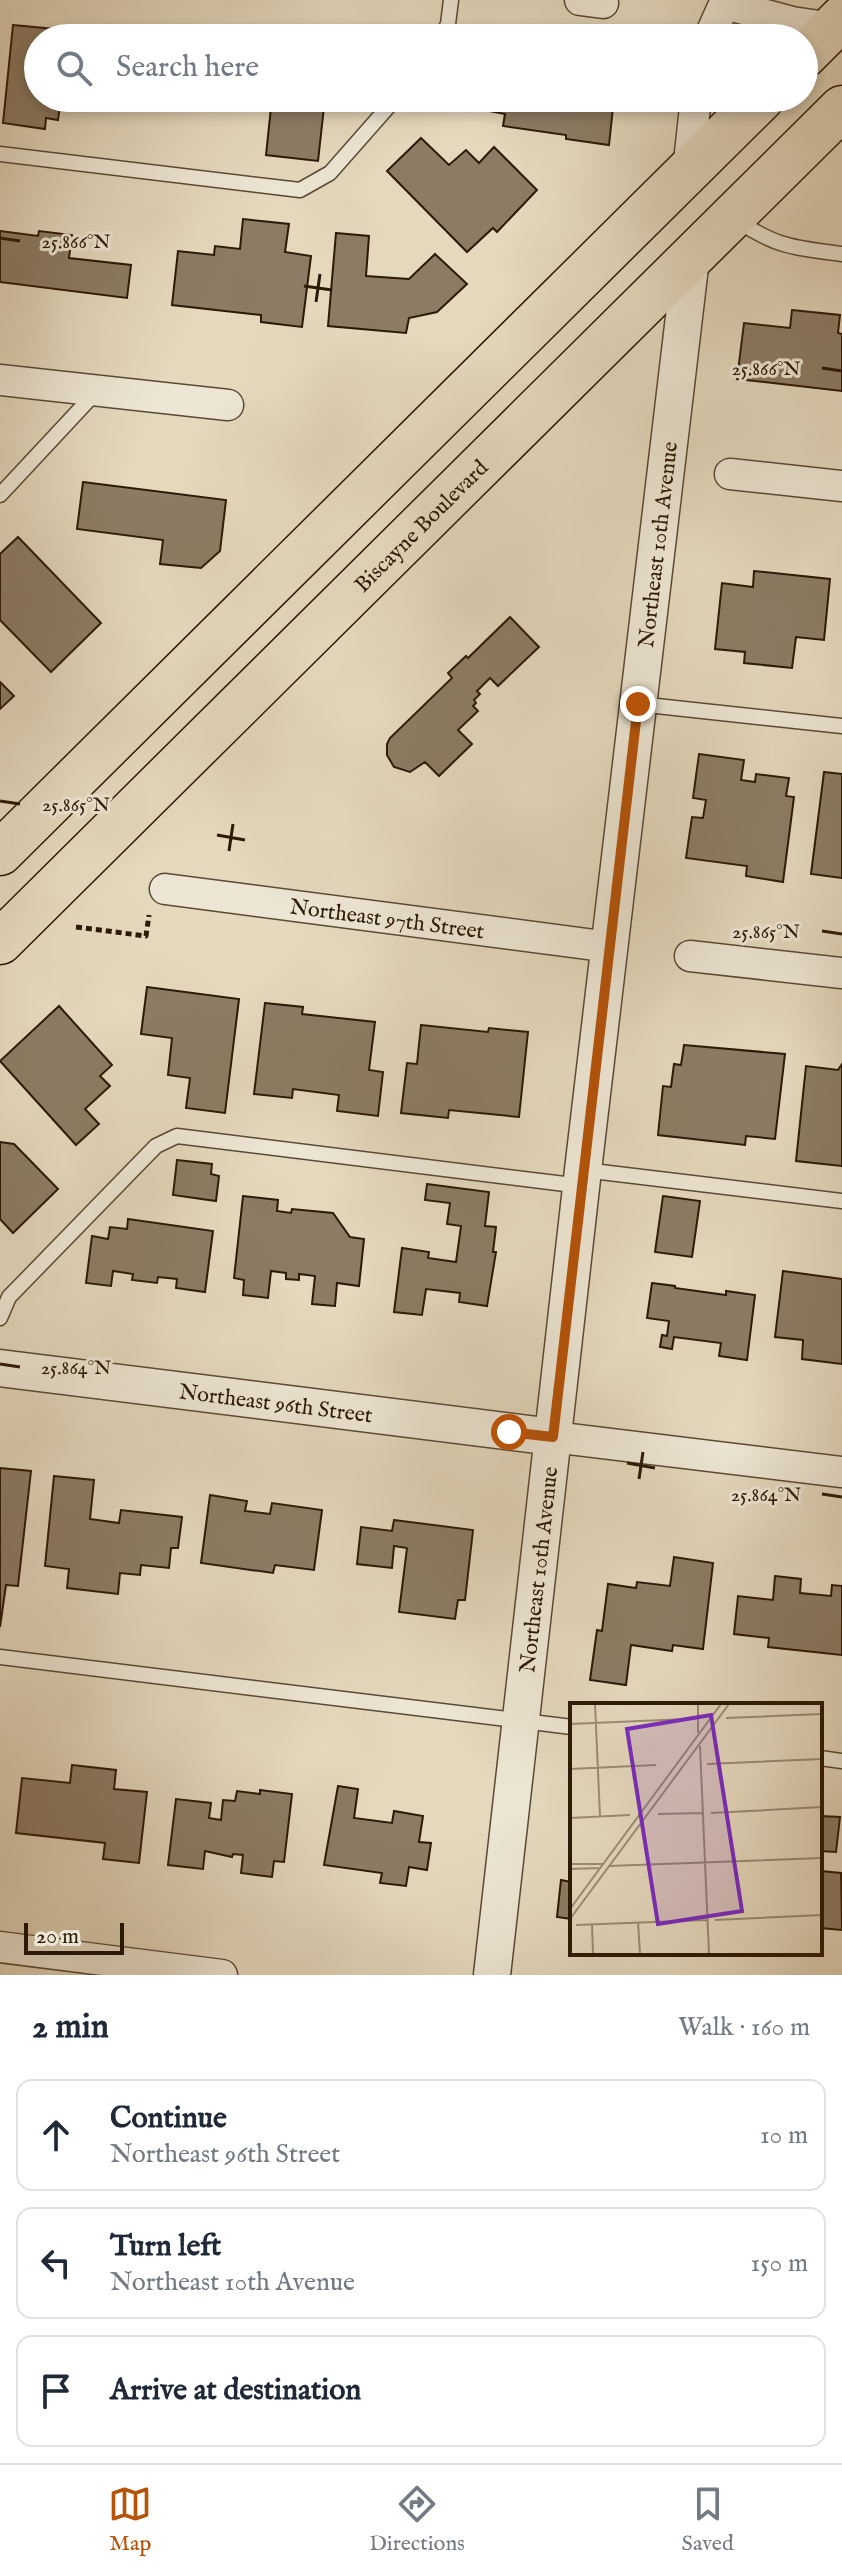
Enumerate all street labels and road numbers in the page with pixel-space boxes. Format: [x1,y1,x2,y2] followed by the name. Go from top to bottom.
[633,440,685,649] street label: Northeast 10th Avenue
[349,454,495,599] street label: Biscayne Boulevard
[288,893,486,947] street label: Northeast 97th Street
[177,1378,374,1430] street label: Northeast 96th Street
[514,1465,565,1674] street label: Northeast 10th Avenue

